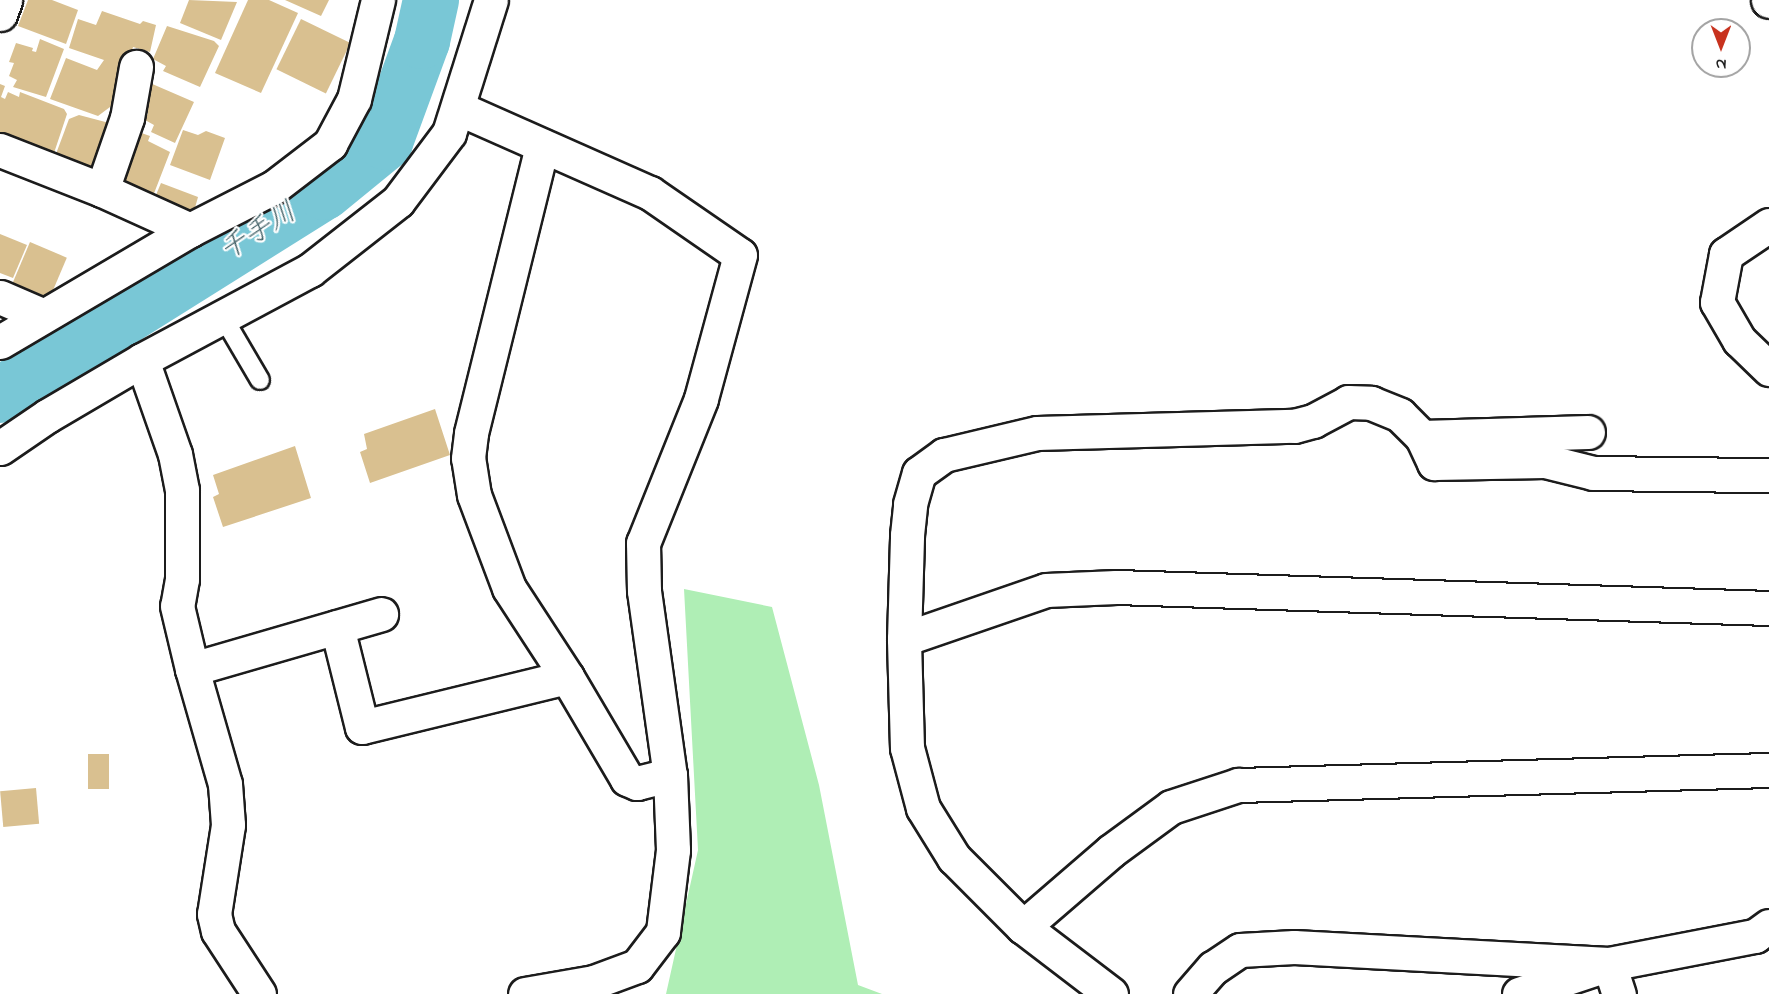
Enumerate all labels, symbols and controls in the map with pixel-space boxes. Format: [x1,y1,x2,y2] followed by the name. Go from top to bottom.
[1691,18,1751,78] north arrow
[1716,52,1726,76] text: N
[214,196,304,270] water label: 千手川

